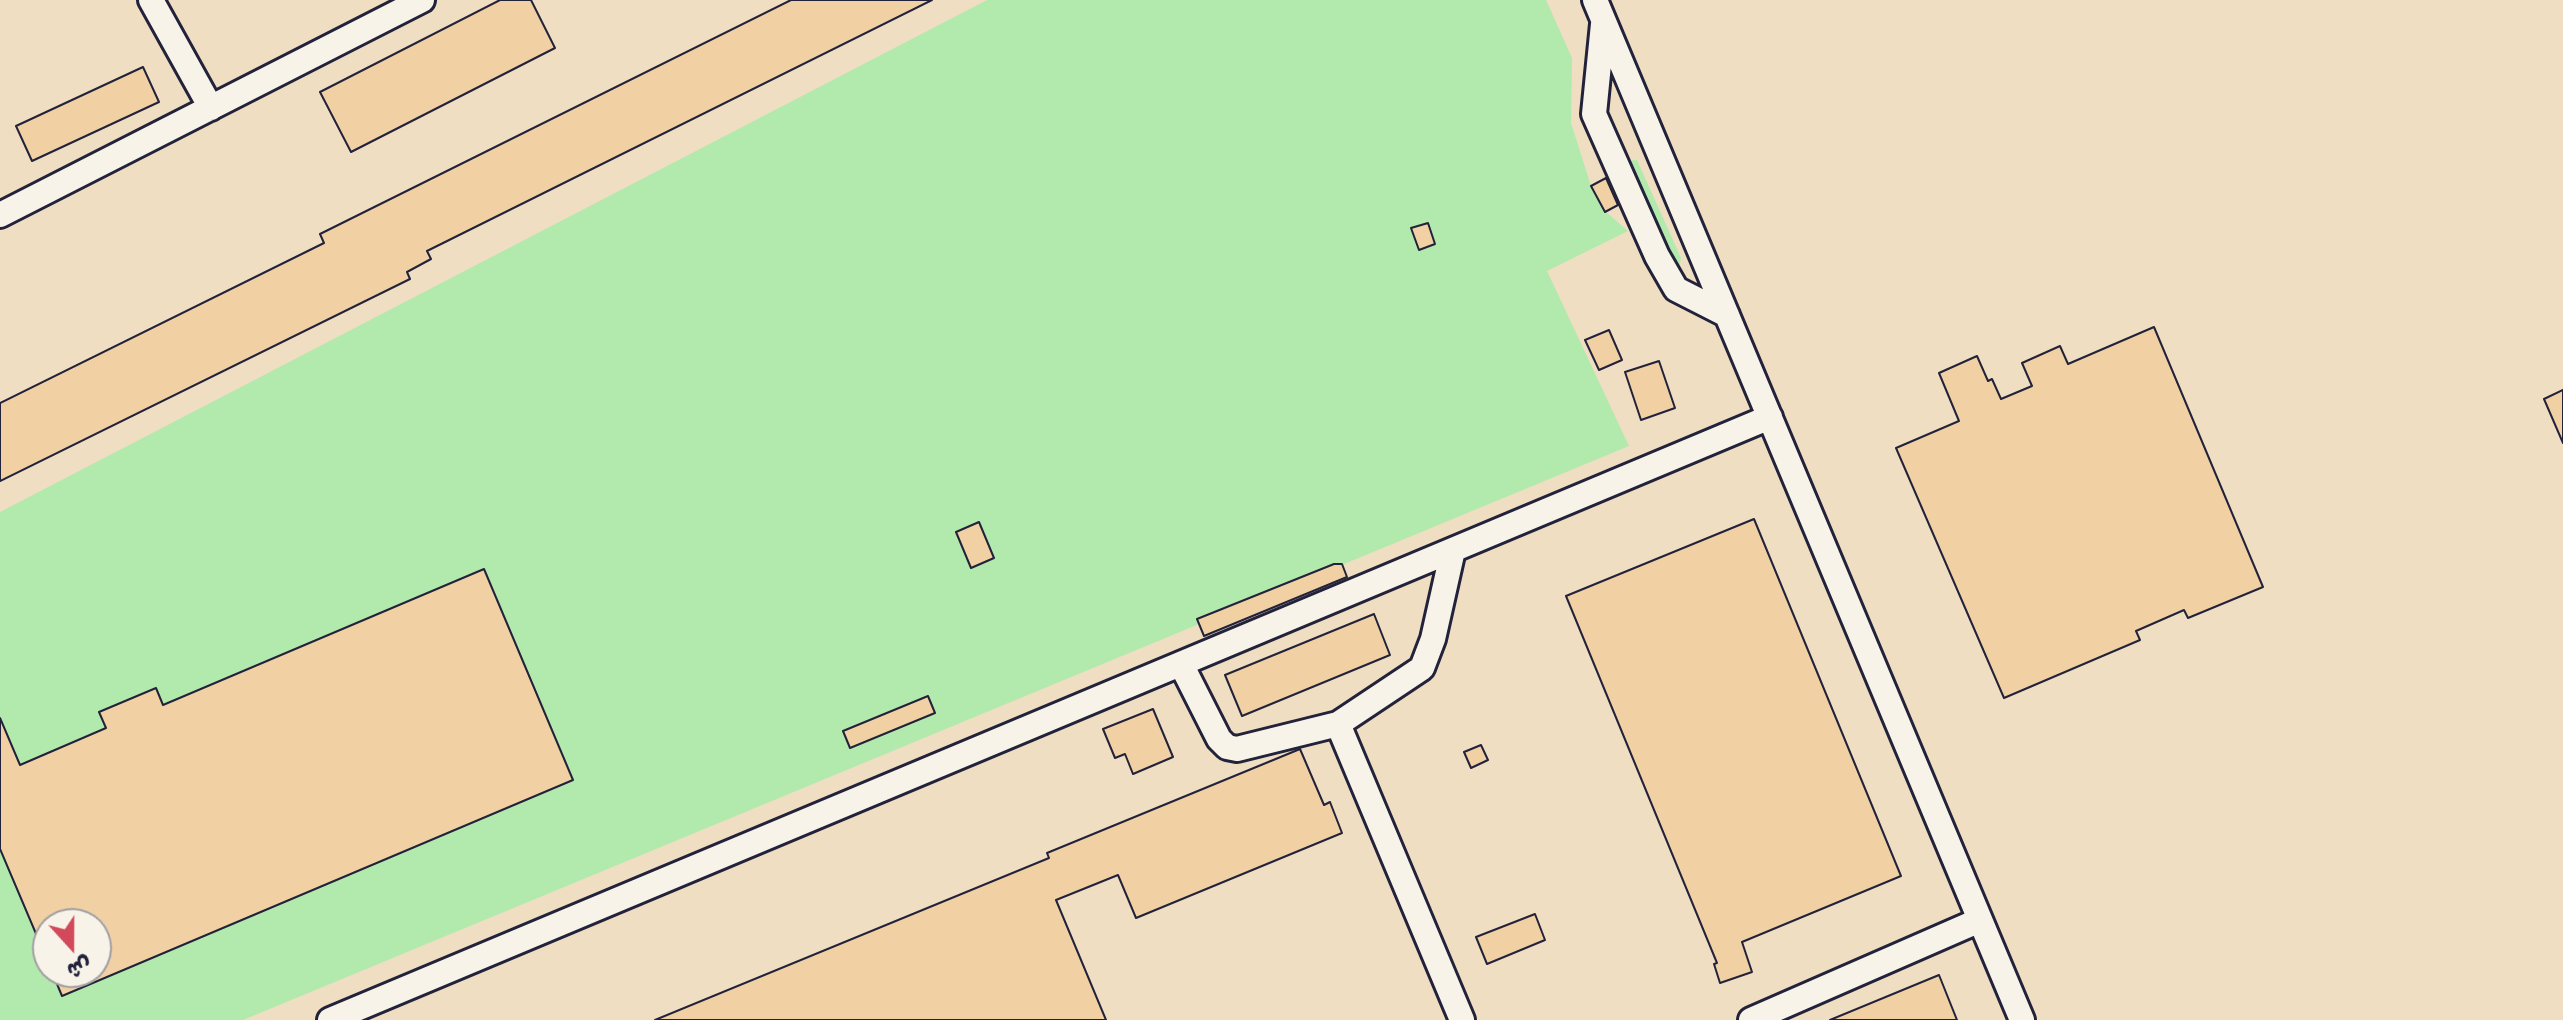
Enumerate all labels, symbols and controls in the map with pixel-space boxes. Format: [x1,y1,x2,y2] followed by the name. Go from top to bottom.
[32,908,112,988] north arrow
[64,951,96,986] text: ش

